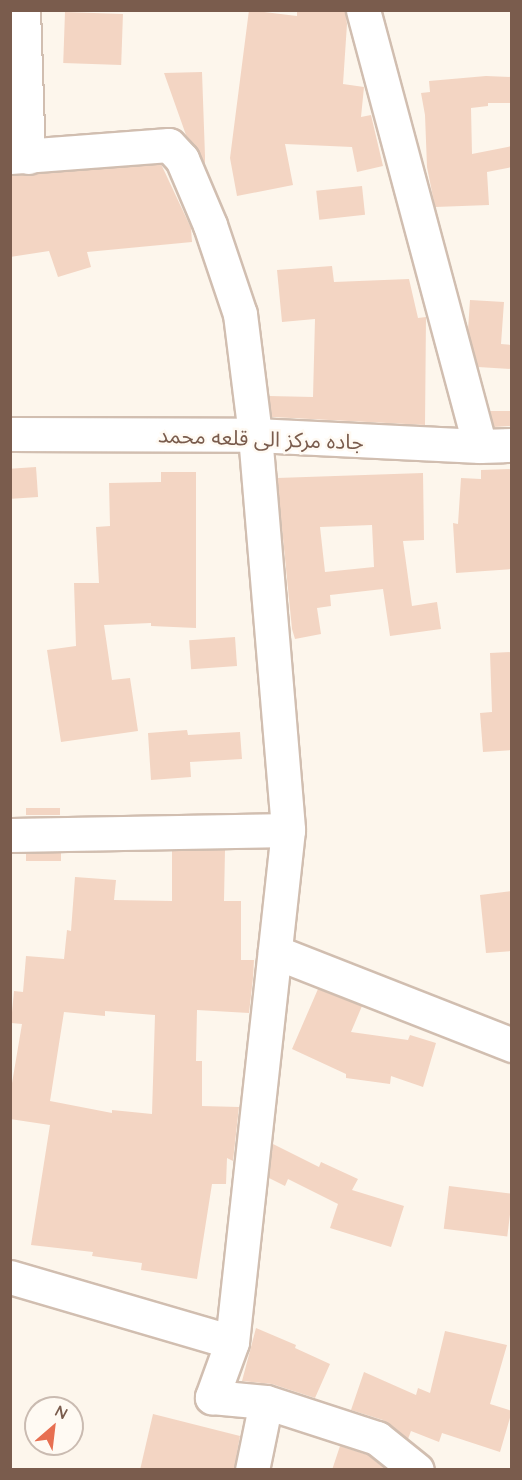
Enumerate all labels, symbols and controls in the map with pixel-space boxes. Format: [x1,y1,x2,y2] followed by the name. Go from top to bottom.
[158,422,364,454] street label: جاده مرکز الی قلعه محمد
[24,1396,84,1456] north arrow
[52,1400,71,1423] text: N

